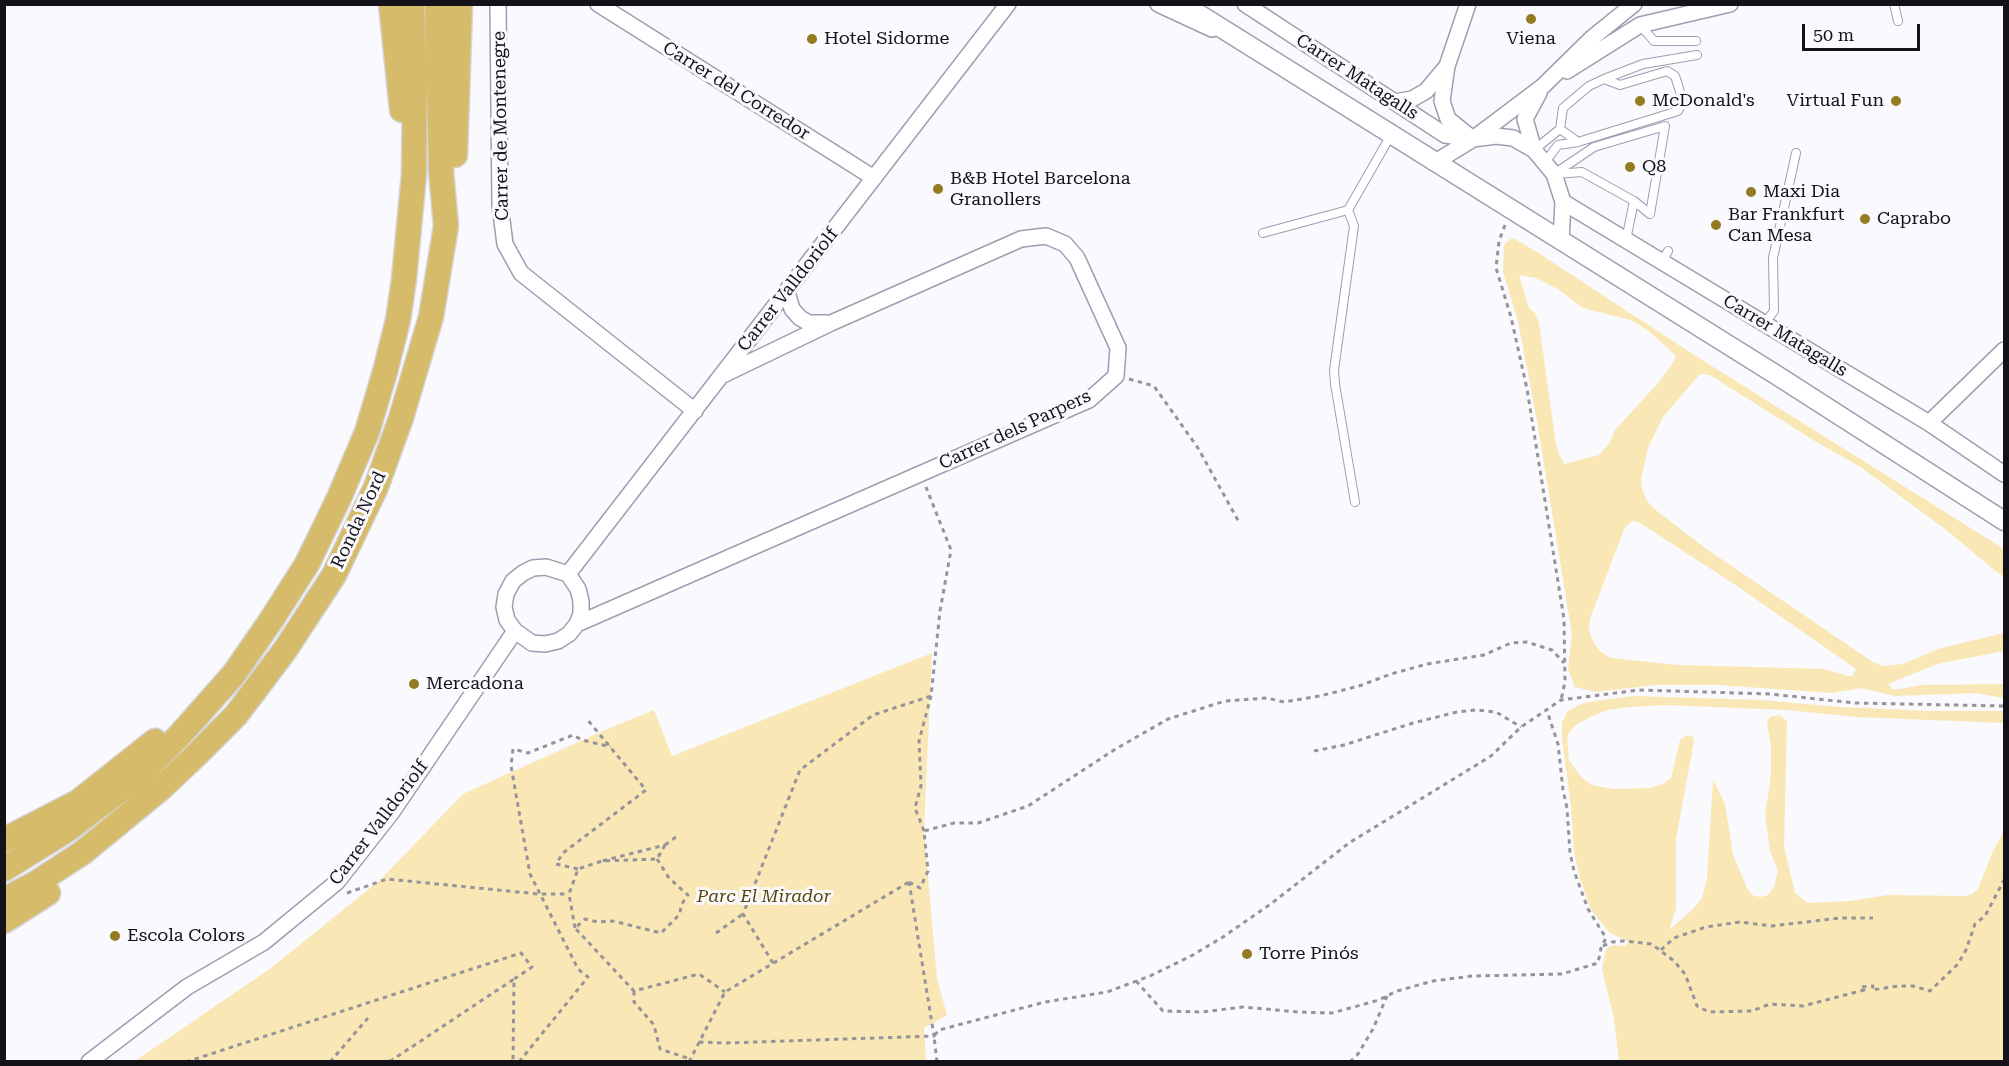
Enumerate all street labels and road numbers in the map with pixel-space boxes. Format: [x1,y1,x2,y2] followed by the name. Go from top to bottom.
[1292,29,1422,125] street label: Carrer Matagalls
[489,31,513,221] street label: Carrer de Montenegre
[659,37,813,145] street label: Carrer del Corredor
[733,224,843,356] street label: Carrer Valldoriolf
[1719,290,1851,382] street label: Carrer Matagalls
[936,385,1094,475] street label: Carrer dels Parpers
[327,468,391,572] street label: Ronda Nord
[325,756,433,890] street label: Carrer Valldoriolf

